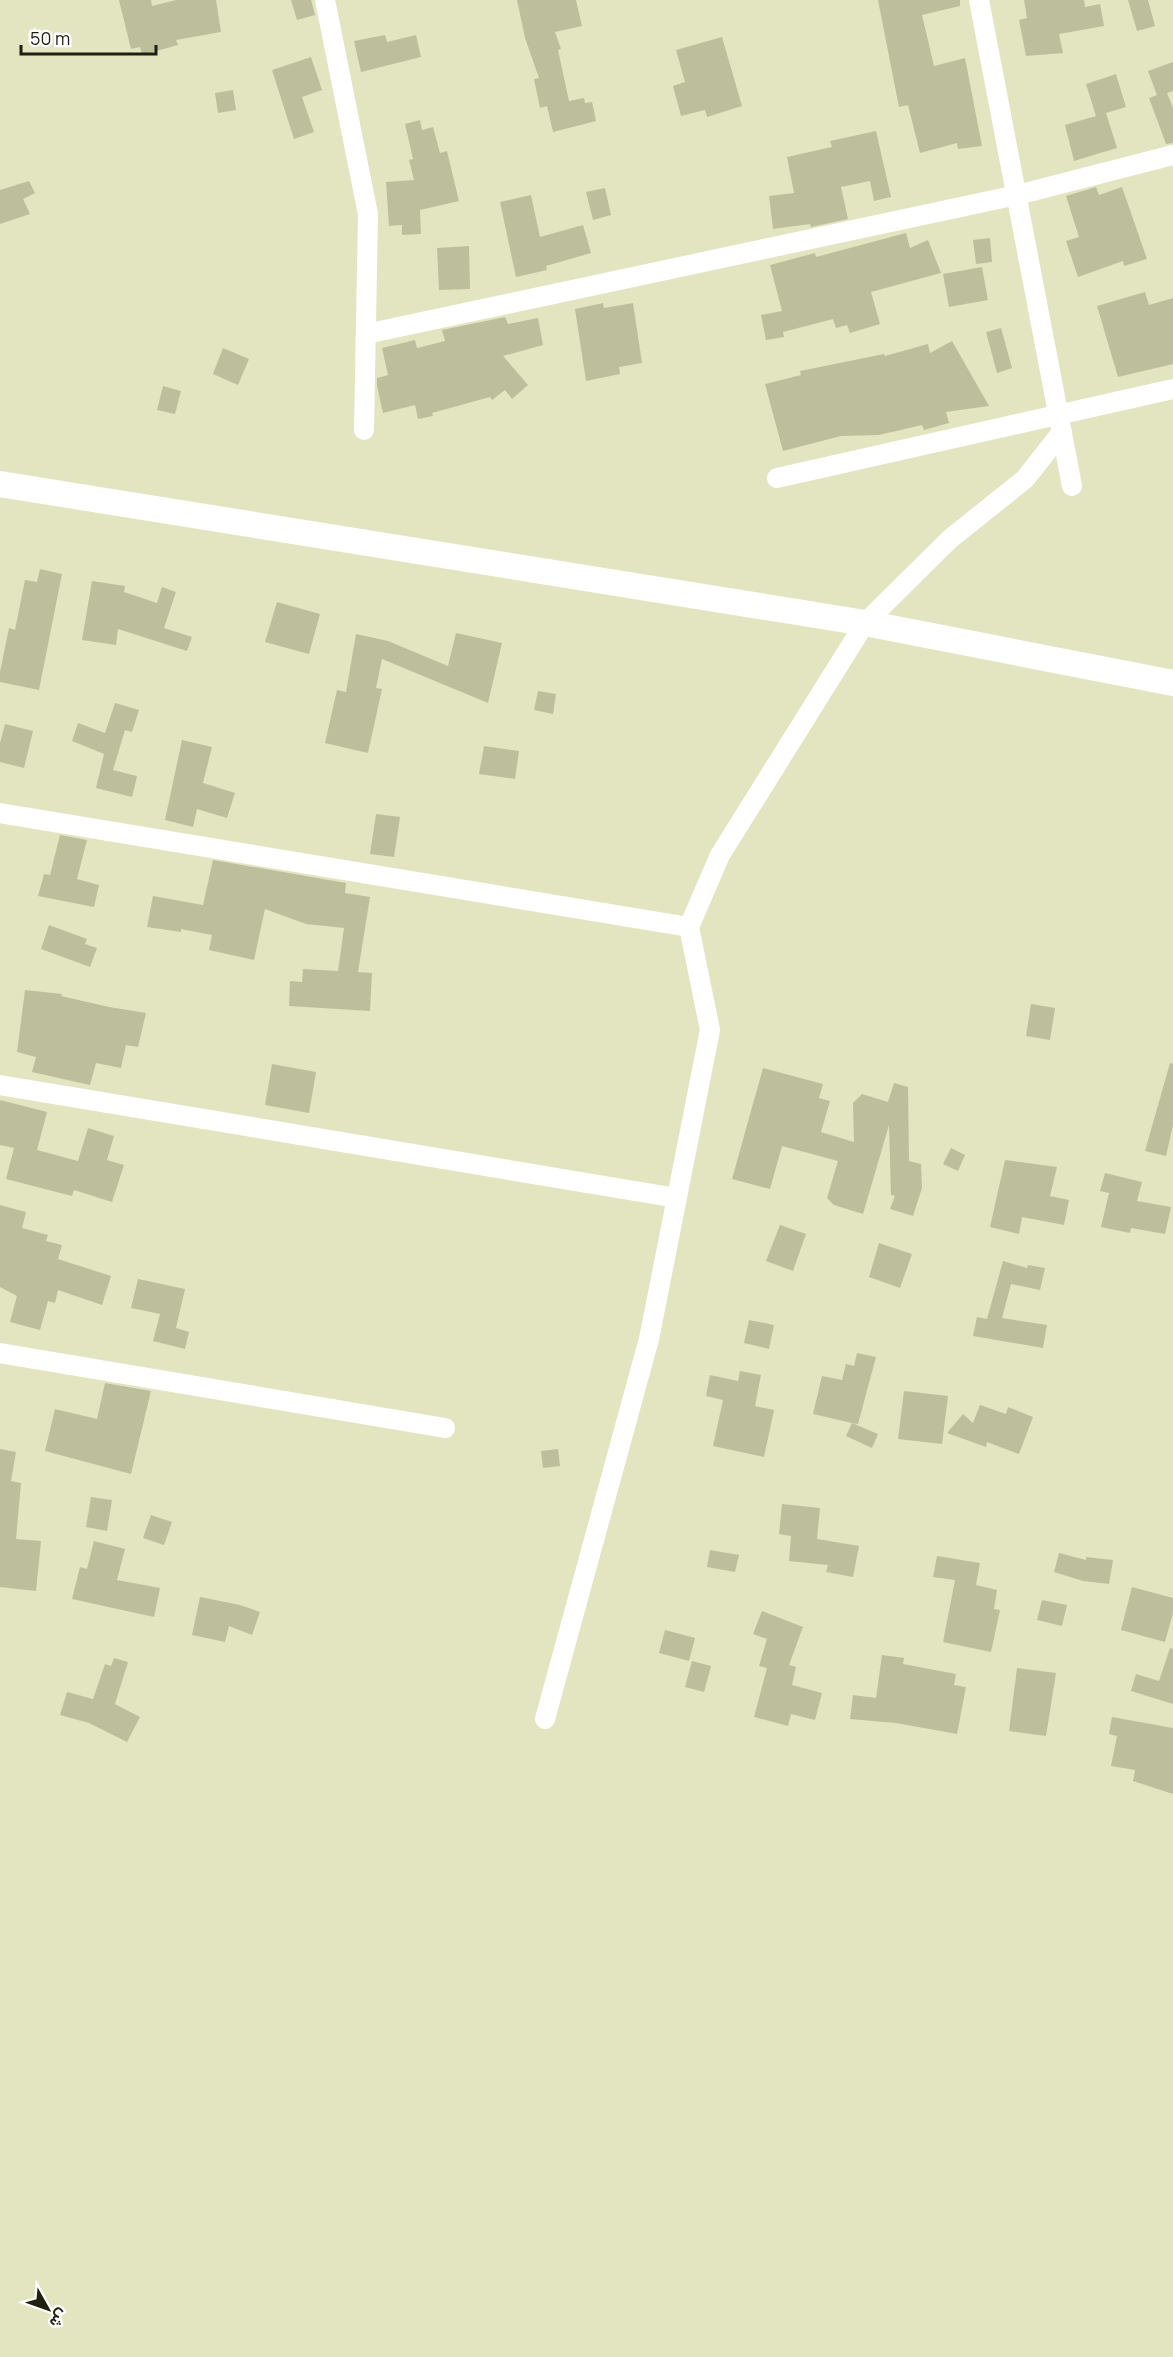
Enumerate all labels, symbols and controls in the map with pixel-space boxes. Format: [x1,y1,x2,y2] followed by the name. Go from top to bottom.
[21,18,156,56] scale bar
[30,26,70,50] text: 50 m
[18,2279,78,2339] north arrow
[45,2304,74,2333] text: ش

